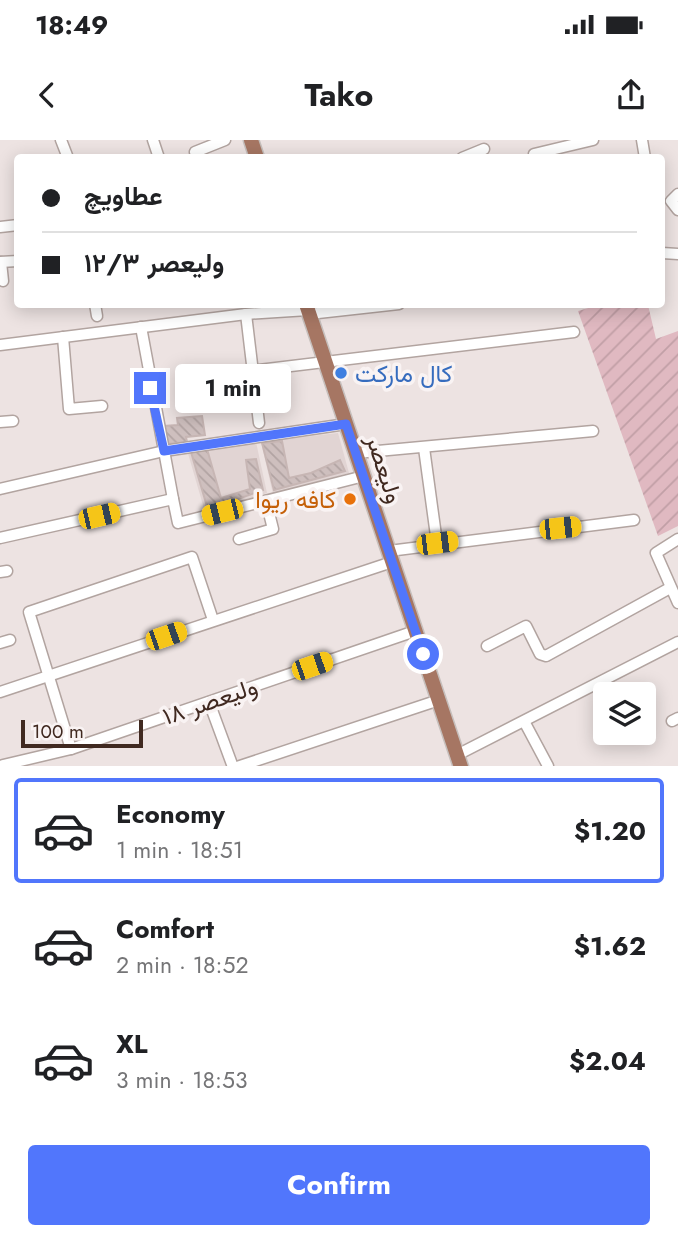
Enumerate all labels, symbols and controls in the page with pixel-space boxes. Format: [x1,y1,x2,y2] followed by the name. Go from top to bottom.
[35,6,108,44] text: 18:49
[305,72,373,118] text: Tako
[28,76,66,114] icon: back
[612,76,650,114] icon: share
[84,177,162,215] text: عطاویچ
[84,244,224,282] text: ۱۲/۳ ولیعصر
[355,356,453,391] place label: کال مارکت
[174,364,290,412] callout: 1 min
[333,365,349,381] marker: کال مارکت
[204,371,262,405] text: 1 min
[134,372,166,404] route end
[357,429,412,508] street label: ولیعصر
[255,482,336,517] place label: کافه ریوا
[342,491,358,507] marker: کافه ریوا
[200,497,245,527] car
[77,501,122,531] car
[539,515,582,541] car
[415,530,460,556] car
[143,619,190,653] car
[407,638,439,670] route start
[289,649,336,683] car
[158,668,262,734] street label: ۱۸ ولیعصر
[593,682,656,745] map controls
[593,682,656,745] button: layers
[21,718,144,749] scale bar
[32,718,84,745] text: 100 m
[116,795,225,833] text: Economy
[32,799,95,862] icon: car
[574,812,646,850] text: $1.20
[116,833,243,867] text: 1 min · 18:51
[116,910,214,948] text: Comfort
[32,914,95,977] icon: car
[574,927,646,965] text: $1.62
[116,948,249,982] text: 2 min · 18:52
[116,1025,148,1063] text: XL
[32,1029,95,1092] icon: car
[569,1042,646,1080] text: $2.04
[116,1063,248,1097] text: 3 min · 18:53
[28,1145,650,1225] button: Confirm

